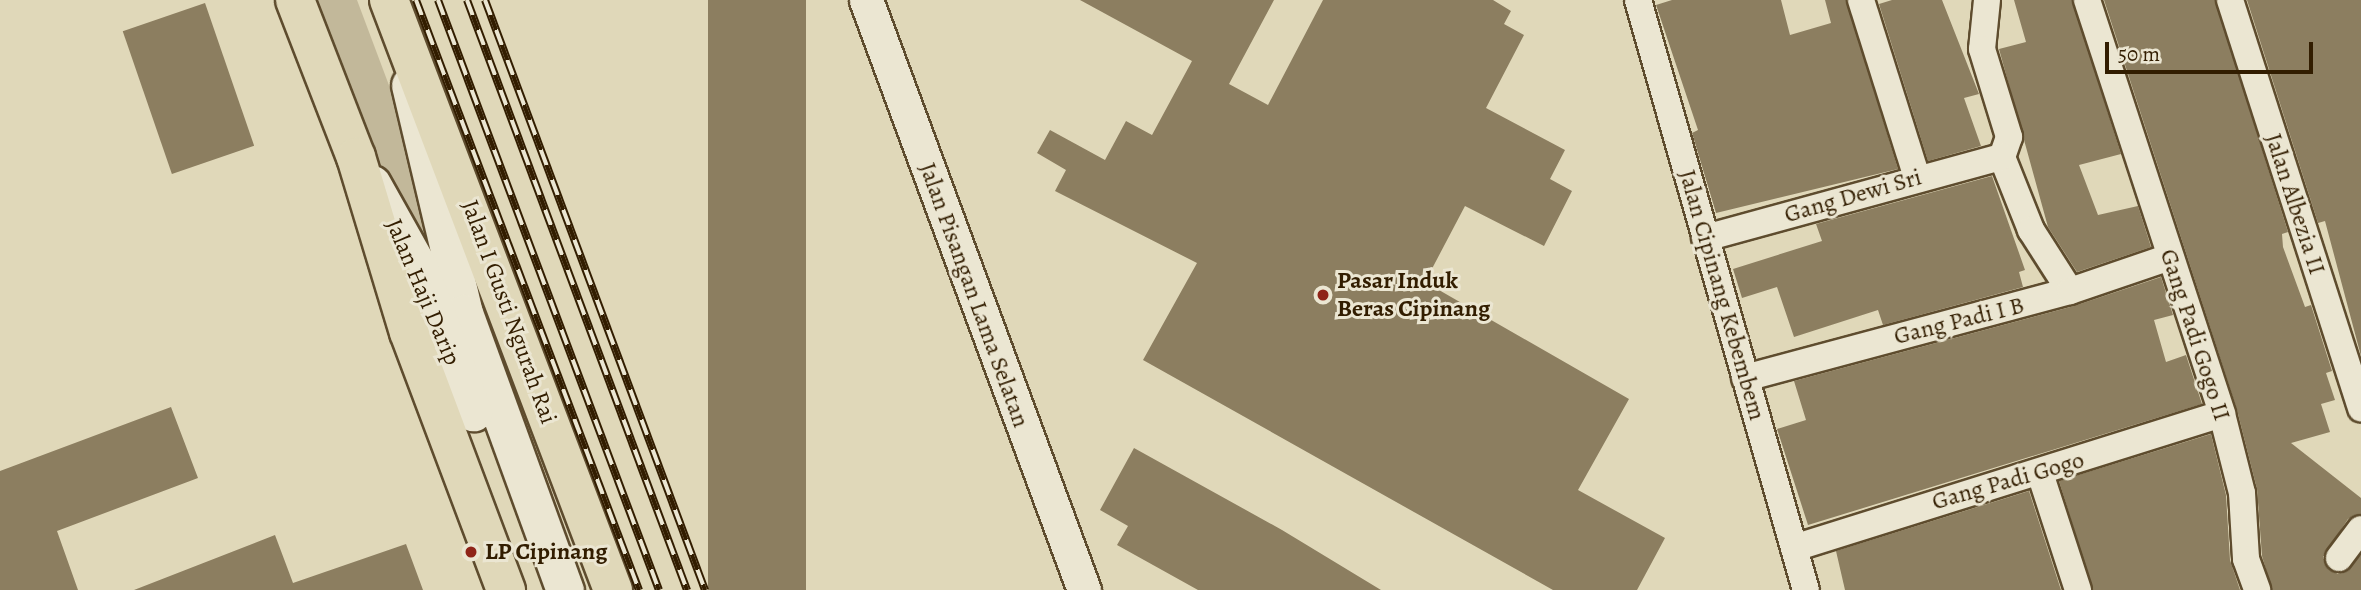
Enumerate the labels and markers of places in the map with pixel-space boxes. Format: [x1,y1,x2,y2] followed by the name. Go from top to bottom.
[1337,267,1490,323] place label: Pasar Induk Beras Cipinang
[1315,287,1331,303] marker: Pasar Induk Beras Cipinang
[485,538,608,566] place label: LP Cipinang
[463,544,479,560] marker: LP Cipinang

